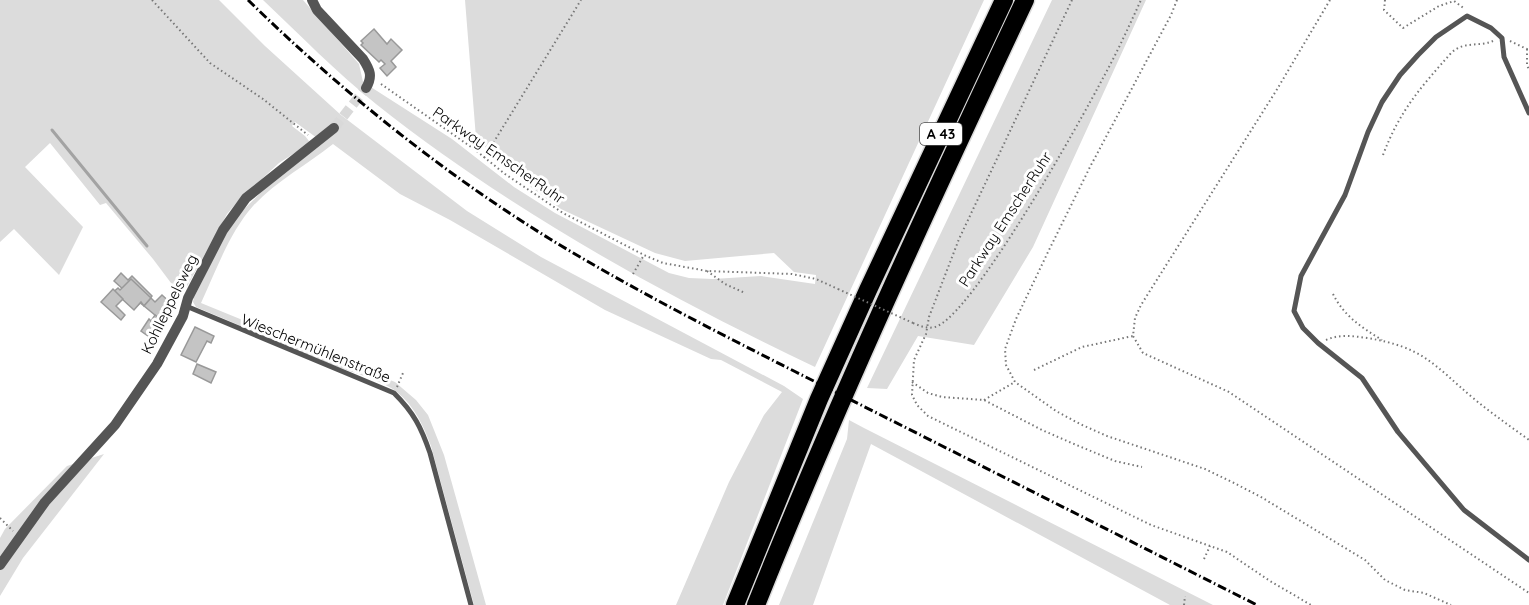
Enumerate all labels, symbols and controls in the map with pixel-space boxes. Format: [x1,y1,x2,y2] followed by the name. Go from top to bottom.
[429,102,569,208] street label: Parkway EmscherRuhr
[920,123,962,145] road number: A 43
[954,148,1056,290] street label: Parkway EmscherRuhr
[137,251,201,357] street label: Kohlleppelsweg
[239,309,393,387] street label: Wieschermühlenstraße

